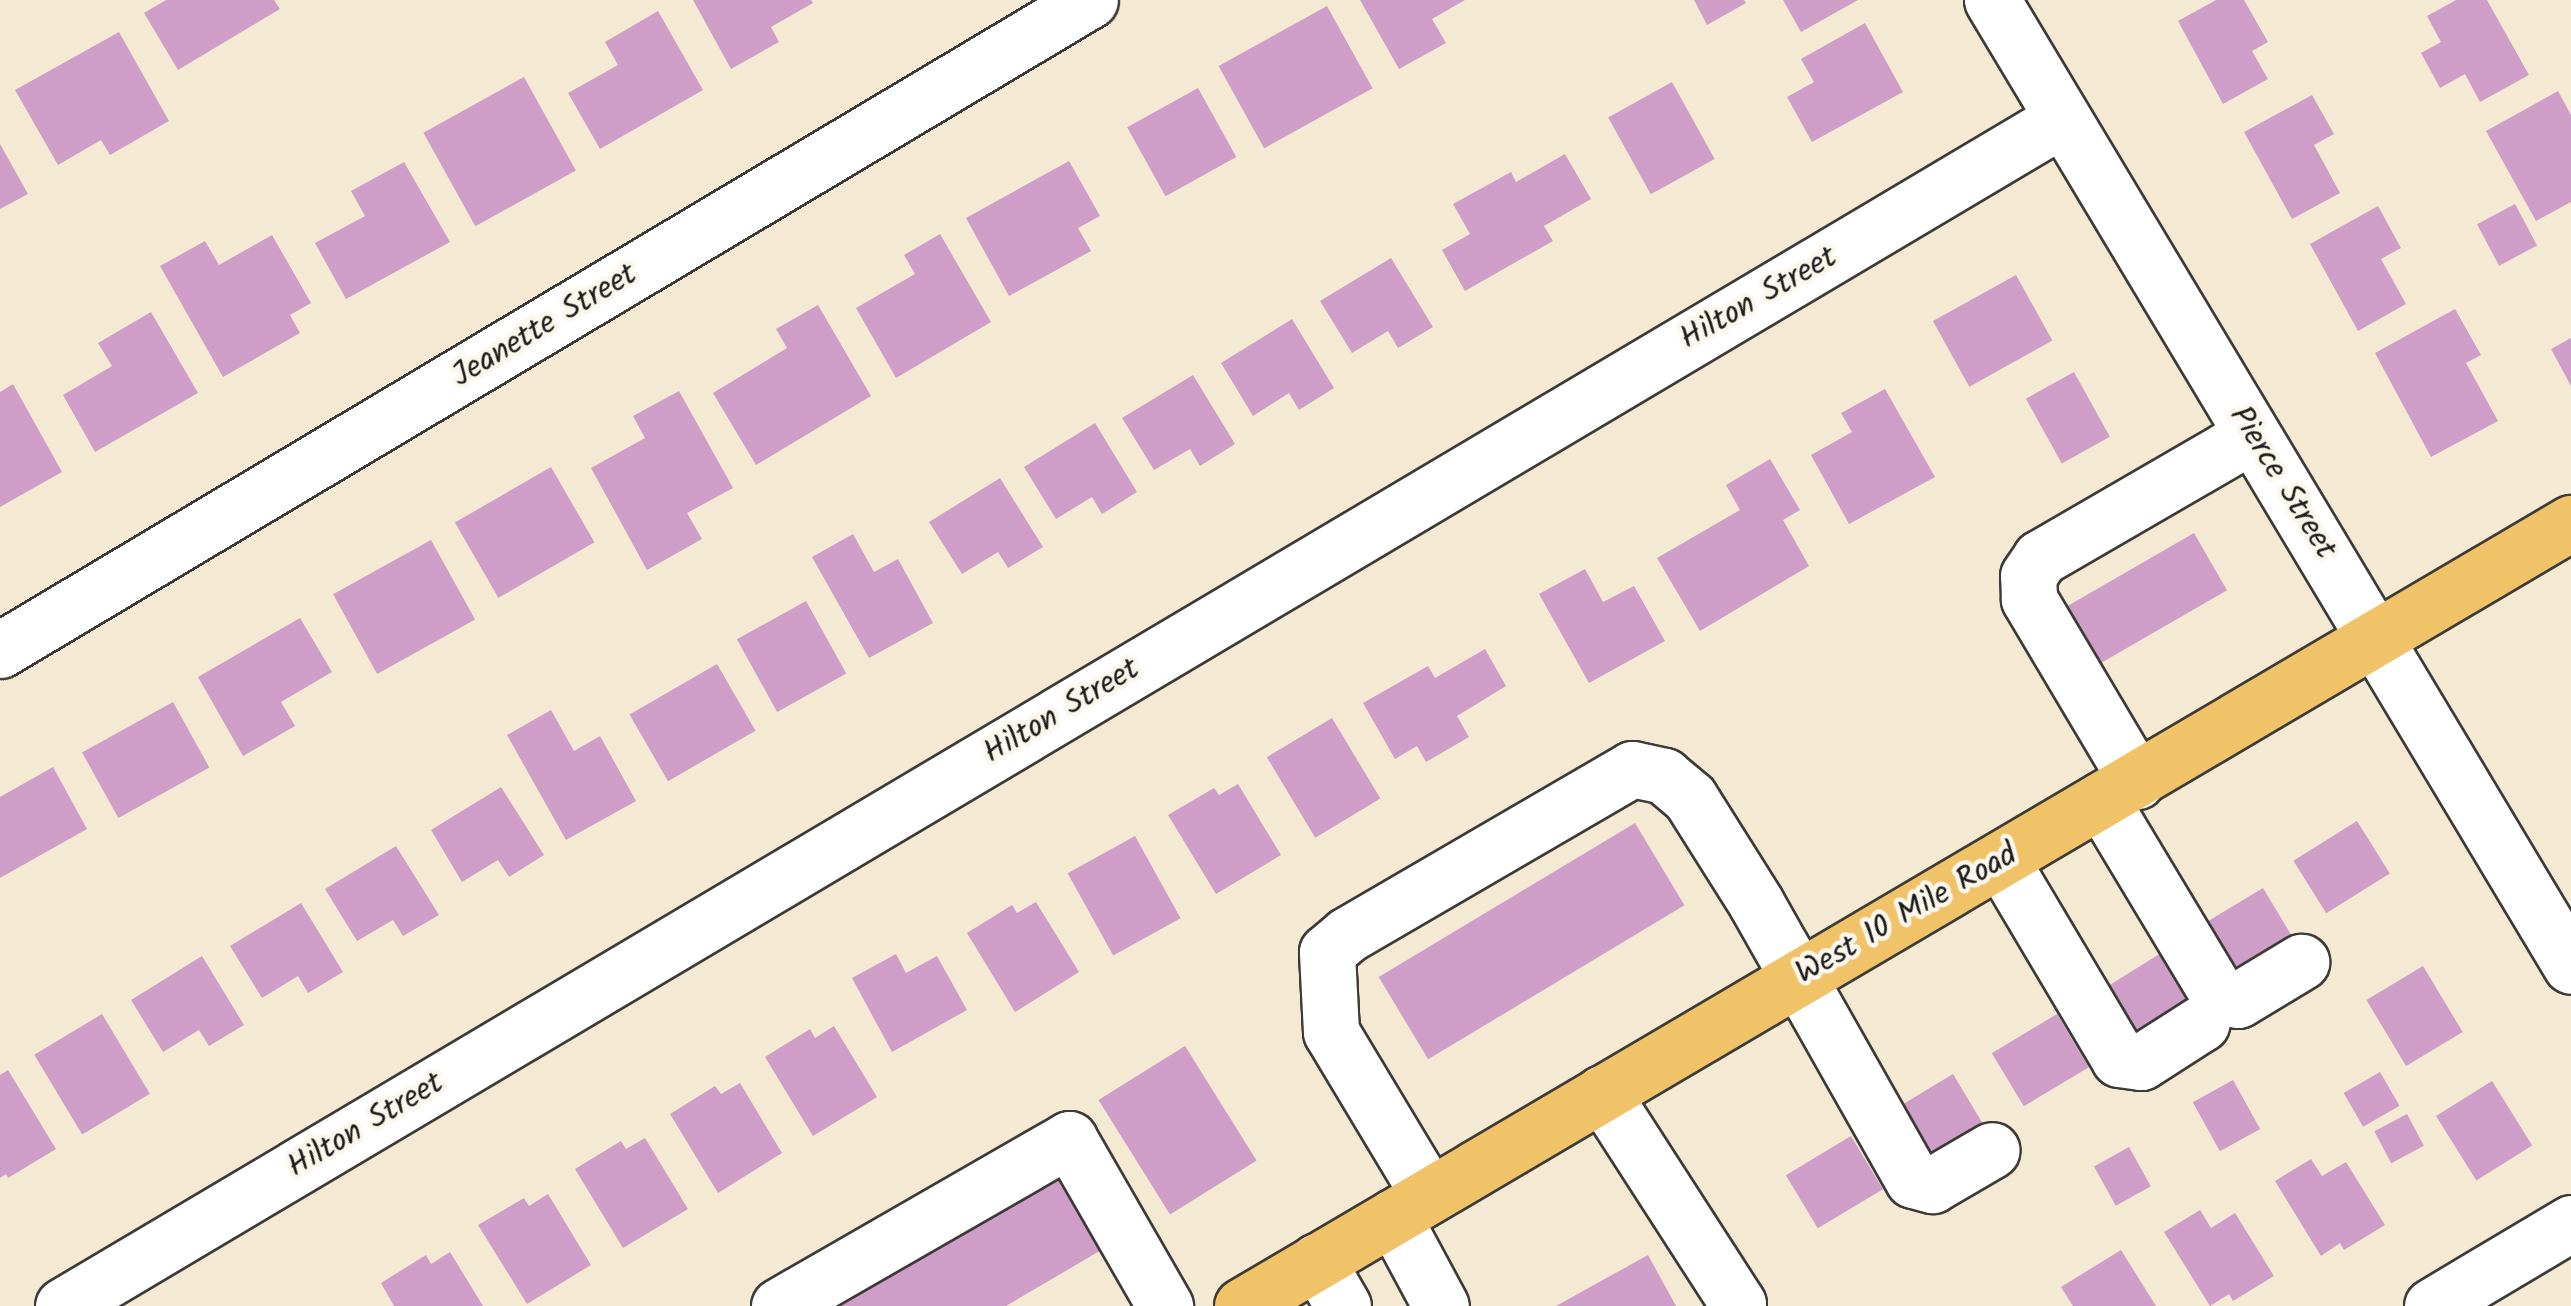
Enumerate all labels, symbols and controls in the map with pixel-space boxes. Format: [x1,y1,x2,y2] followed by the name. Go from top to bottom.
[1674,239,1844,359] street label: Hilton Street
[446,256,644,396] street label: Jeanette Street
[2220,400,2344,566] street label: Pierce Street
[977,651,1147,773] street label: Hilton Street
[1789,836,2025,994] street label: West 10 Mile Road
[281,1065,451,1187] street label: Hilton Street

